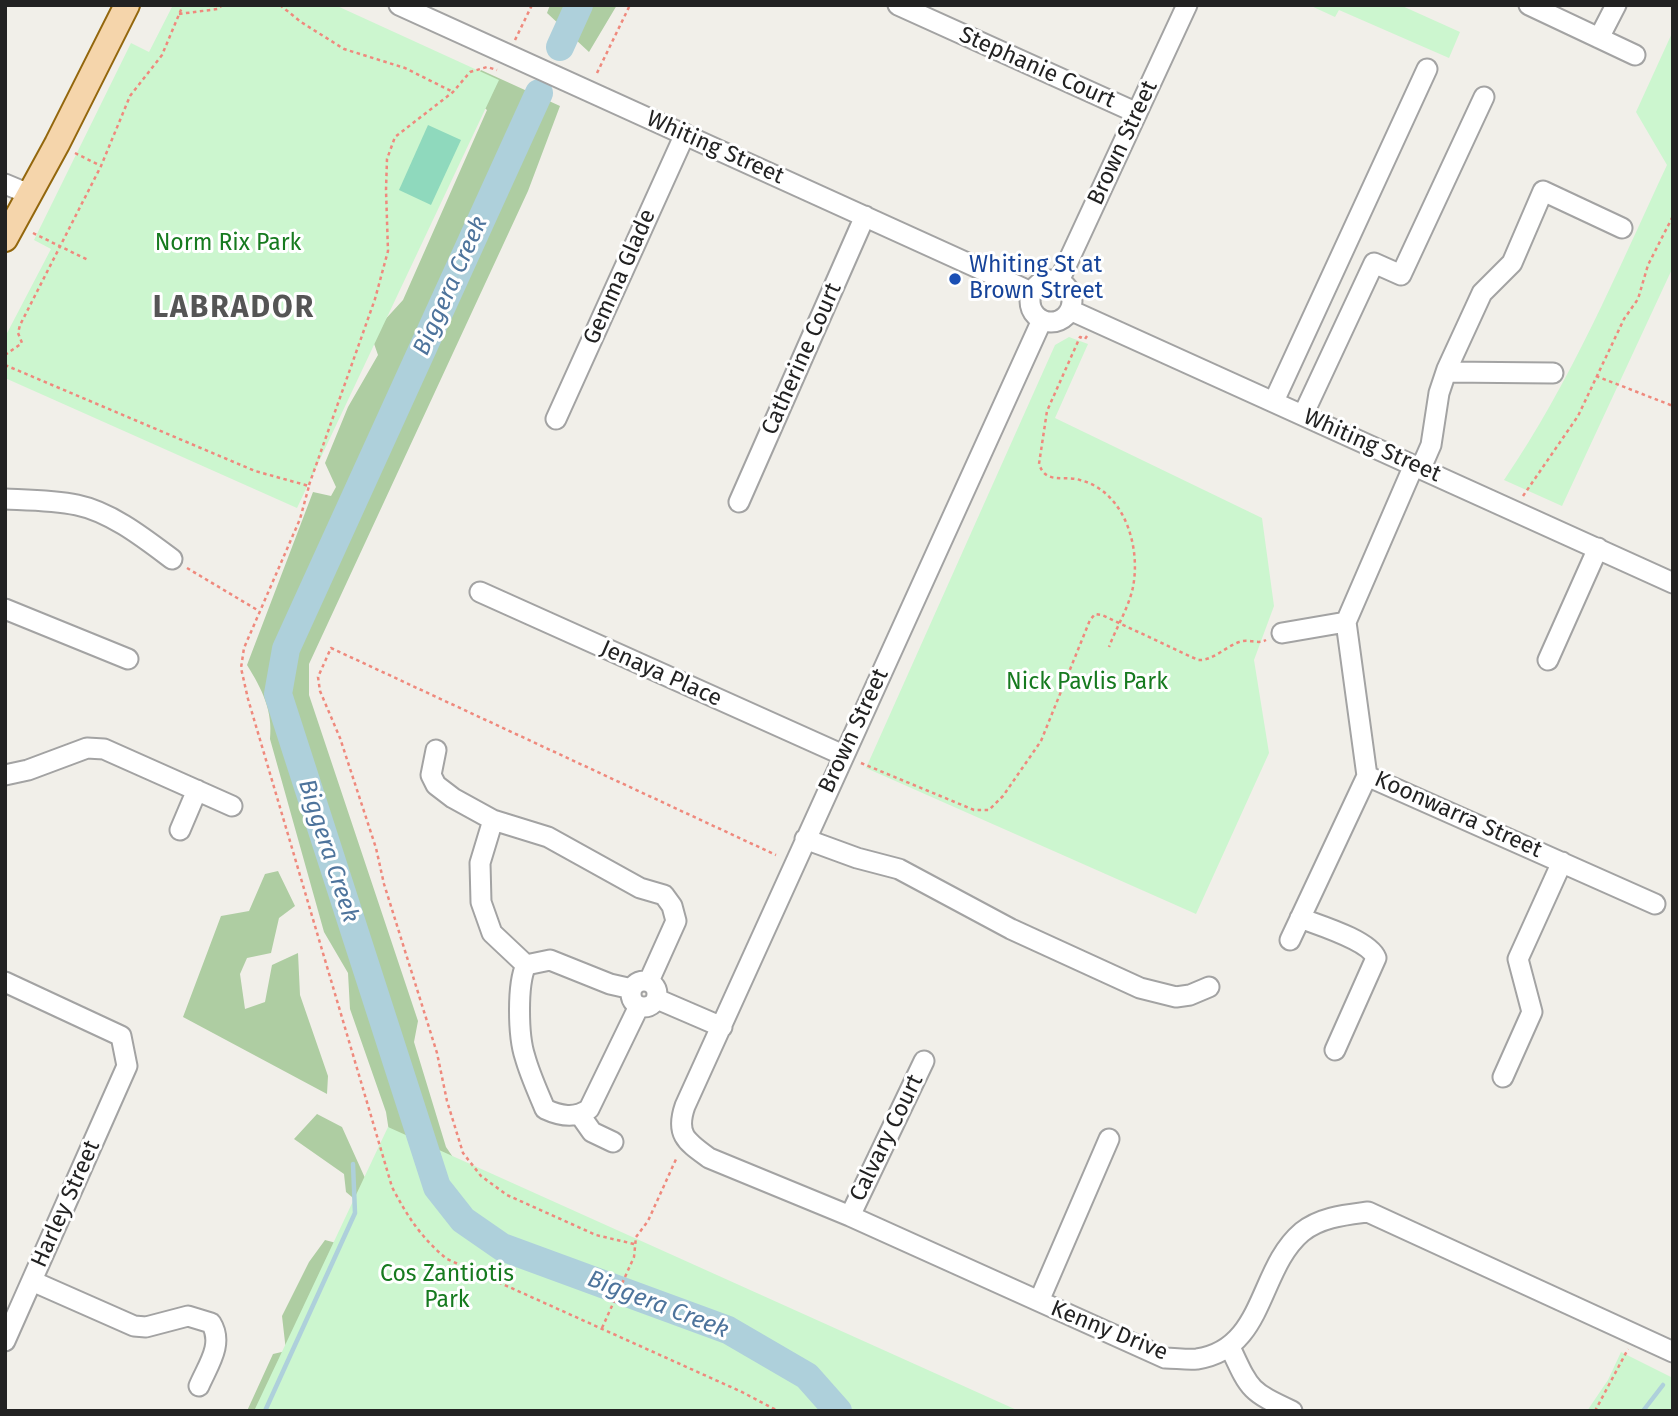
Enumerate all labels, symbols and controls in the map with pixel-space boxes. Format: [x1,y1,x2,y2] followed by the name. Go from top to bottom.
[955,21,1119,115] street label: Stephanie Court
[1082,76,1164,210] street label: Brown Street
[642,105,788,191] street label: Whiting Street
[578,205,662,349] street label: Gemma Glade
[408,212,494,360] water label: Biggera Creek
[155,230,301,258] park label: Norm Rix Park
[969,252,1103,306] place label: Whiting St at Brown Street
[947,271,963,287] marker: Whiting St at Brown Street
[756,279,848,439] street label: Catherine Court
[154,291,314,327] district label: LABRADOR
[1299,403,1445,489] street label: Whiting Street
[596,635,726,713] street label: Jenaya Place
[813,664,895,798] street label: Brown Street
[1006,669,1168,697] park label: Nick Pavlis Park
[1370,766,1546,864] street label: Koonwarra Street
[291,776,365,926] water label: Biggera Creek
[844,1070,930,1206] street label: Calvary Court
[26,1136,106,1272] street label: Harley Street
[380,1261,514,1315] park label: Cos Zantiotis Park
[583,1265,733,1345] water label: Biggera Creek
[1046,1295,1172,1367] street label: Kenny Drive

